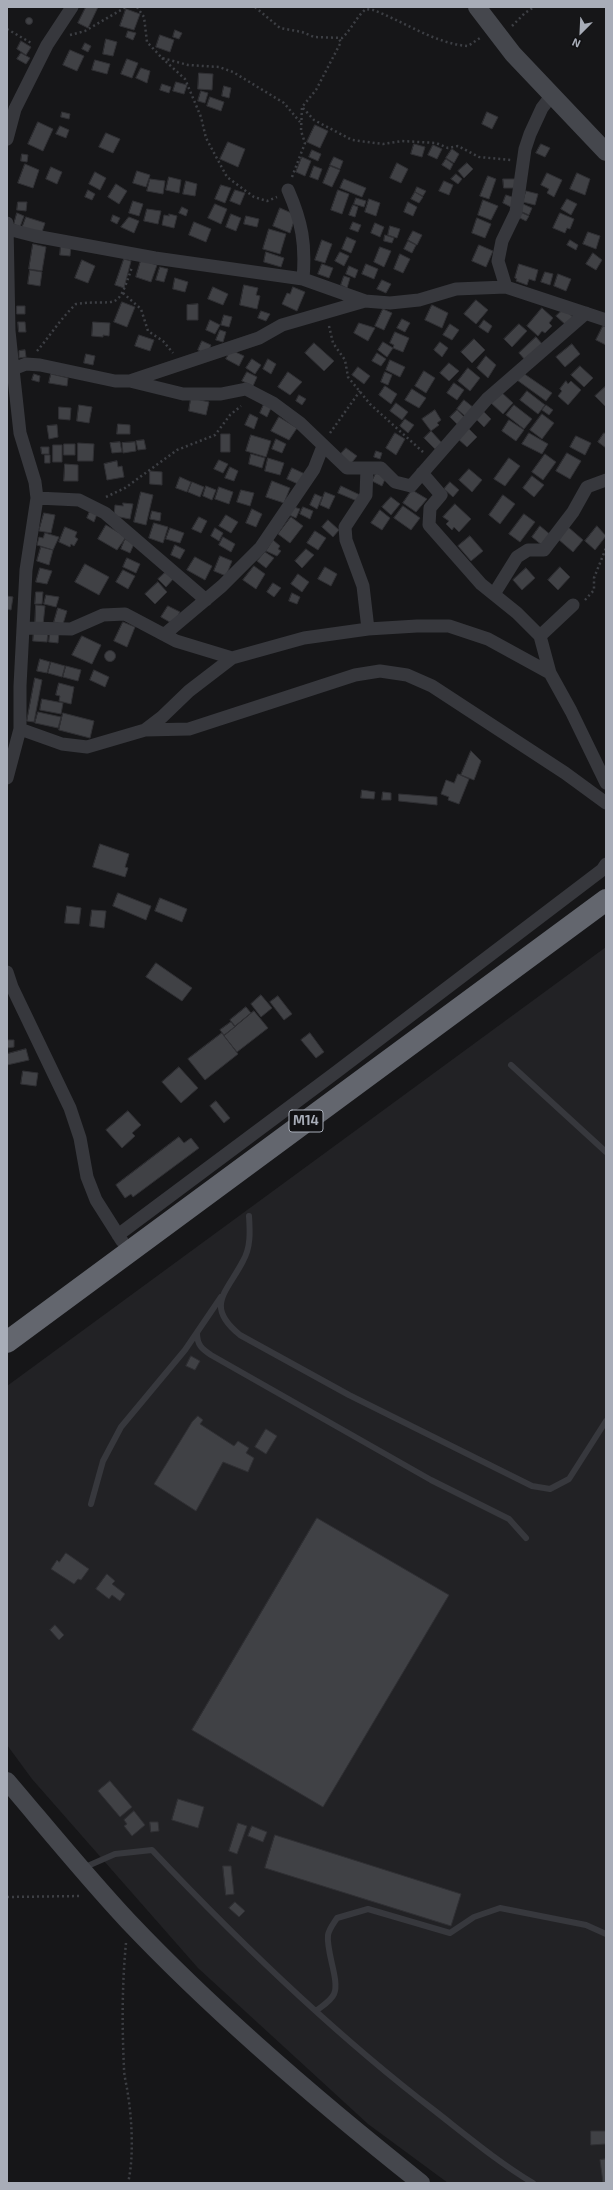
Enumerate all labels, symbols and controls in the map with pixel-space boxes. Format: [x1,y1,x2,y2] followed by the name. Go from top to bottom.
[561,12,601,52] north arrow
[570,36,582,51] text: N
[289,1110,323,1132] road number: M14

